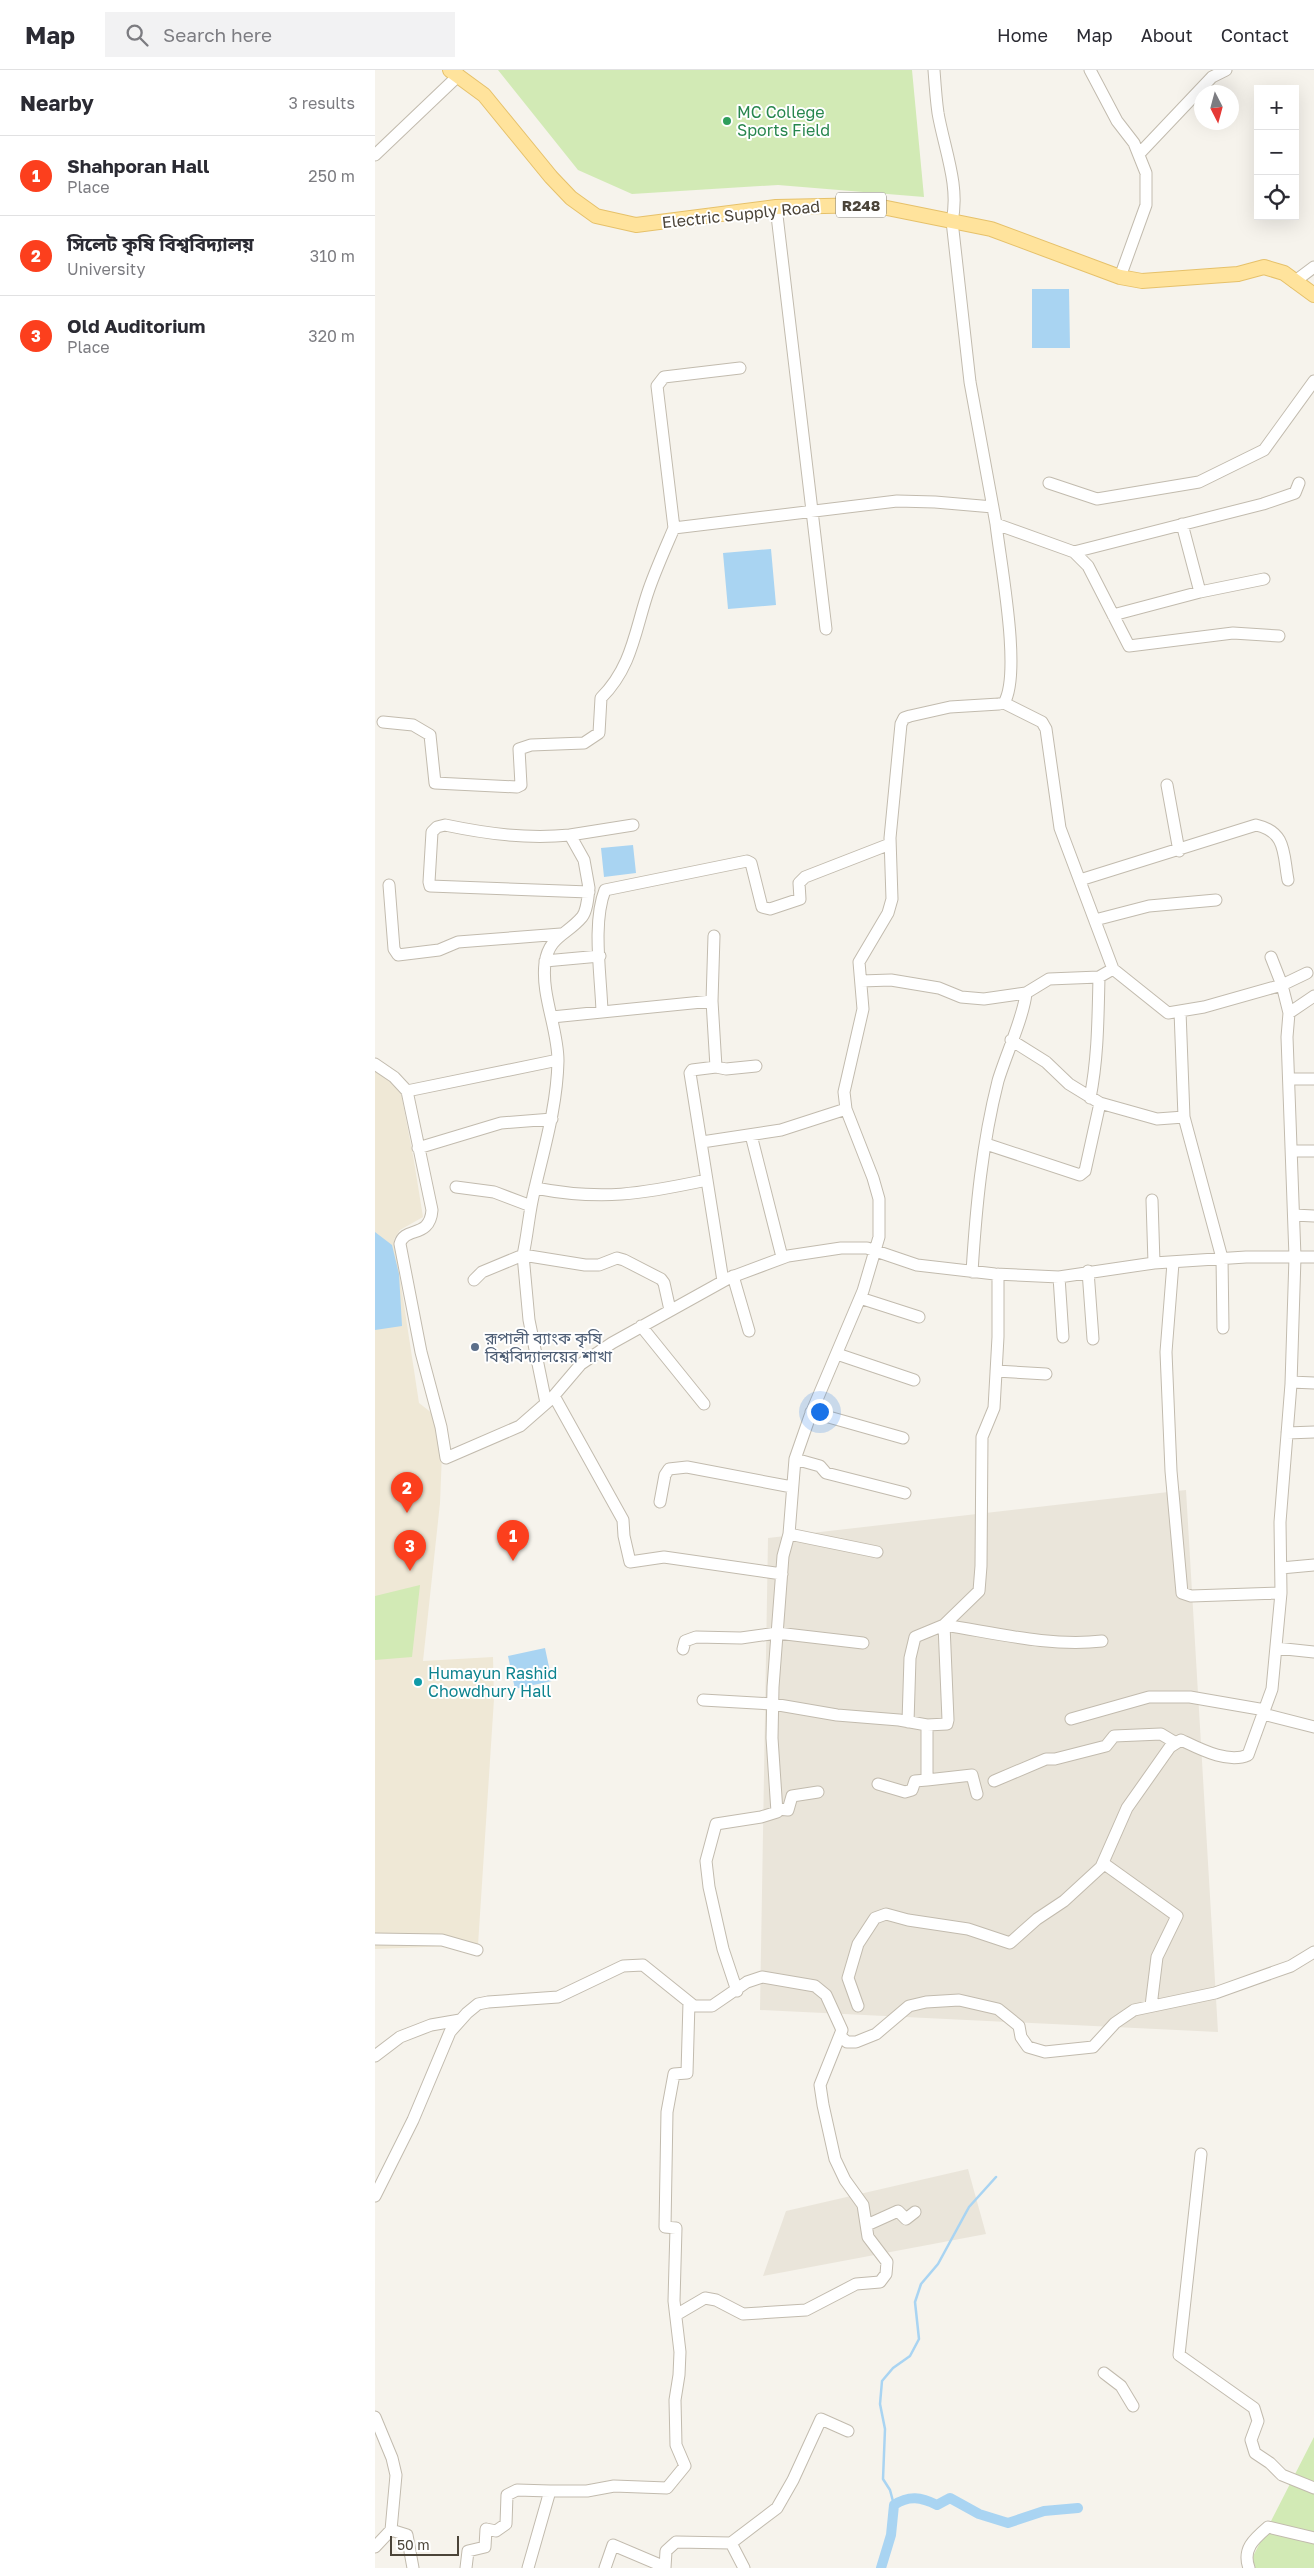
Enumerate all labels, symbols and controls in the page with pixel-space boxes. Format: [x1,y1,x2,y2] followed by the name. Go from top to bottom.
[105,12,455,57] search box
[25,20,75,49] text: Map
[123,21,151,49] icon: search
[163,23,272,46] text: Search here
[997,24,1048,46] text: Home
[1076,24,1113,46] text: Map
[1141,24,1193,46] text: About
[1221,24,1289,46] text: Contact
[1194,85,1239,130] north arrow
[1254,85,1299,220] map controls
[1254,85,1299,130] button: +
[20,90,94,116] text: Nearby
[288,93,355,113] text: 3 results
[737,102,830,140] place label: MC College Sports Field
[721,115,733,127] marker: MC College Sports Field
[1254,130,1299,175] button: −
[67,154,209,177] text: Shahporan Hall
[32,166,40,186] text: 1
[308,166,355,186] text: 250 m
[1254,175,1299,220] button: locate
[67,177,110,197] text: Place
[836,192,886,218] road number: R248
[661,196,821,232] street label: Electric Supply Road
[67,232,254,255] text: সিলেট কৃষি বিশ্ববিদ্যালয়
[31,246,41,266] text: 2
[310,246,355,266] text: 310 m
[67,259,145,279] text: University
[67,314,205,337] text: Old Auditorium
[31,326,41,346] text: 3
[308,326,355,346] text: 320 m
[67,337,110,357] text: Place
[484,1328,613,1366] place label: রূপালী ব্যাংক কৃষি বিশ্ববিদ্যালয়ের শাখা
[469,1341,481,1353] marker: রূপালী ব্যাংক কৃষি বিশ্ববিদ্যালয়ের শাখা
[807,1399,833,1425] your location
[391,1472,423,1513] pin: 2
[497,1520,529,1561] pin: 1
[394,1530,426,1571] pin: 3
[428,1663,557,1701] place label: Humayun Rashid Chowdhury Hall
[412,1676,424,1688] marker: Humayun Rashid Chowdhury Hall
[390,2533,459,2556] scale bar
[397,2536,430,2553] text: 50 m

